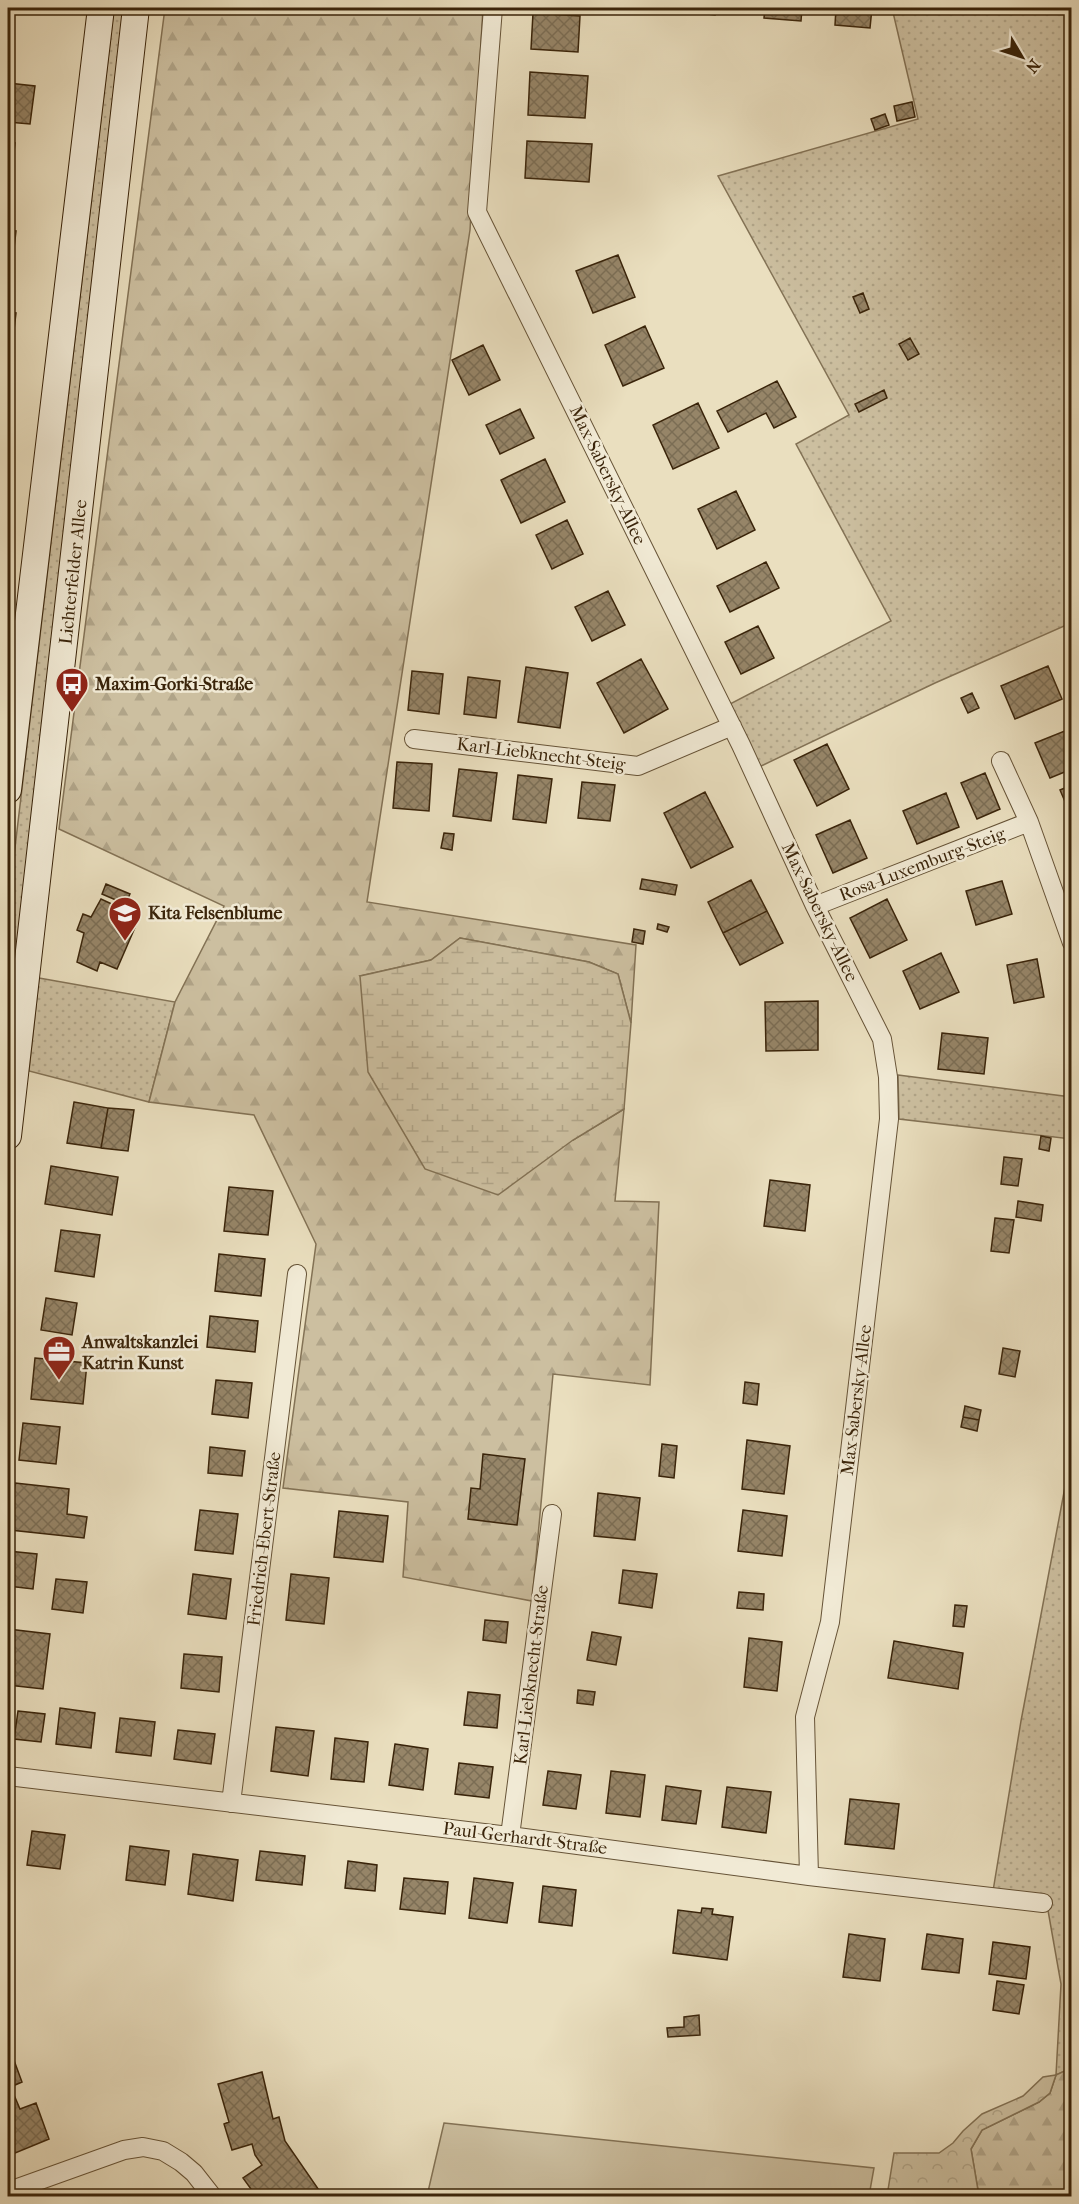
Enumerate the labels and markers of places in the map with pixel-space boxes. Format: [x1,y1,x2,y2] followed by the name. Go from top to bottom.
[54,666,90,713] bus stop icon: Maxim-Gorki-Straße
[94,674,253,695] place label: Maxim-Gorki-Straße
[107,895,143,942] school or university icon: Kita Felsenblume
[148,903,282,924] place label: Kita Felsenblume
[81,1332,199,1374] place label: Anwaltskanzlei Katrin Kunst
[41,1334,77,1381] office icon: Anwaltskanzlei Katrin Kunst

